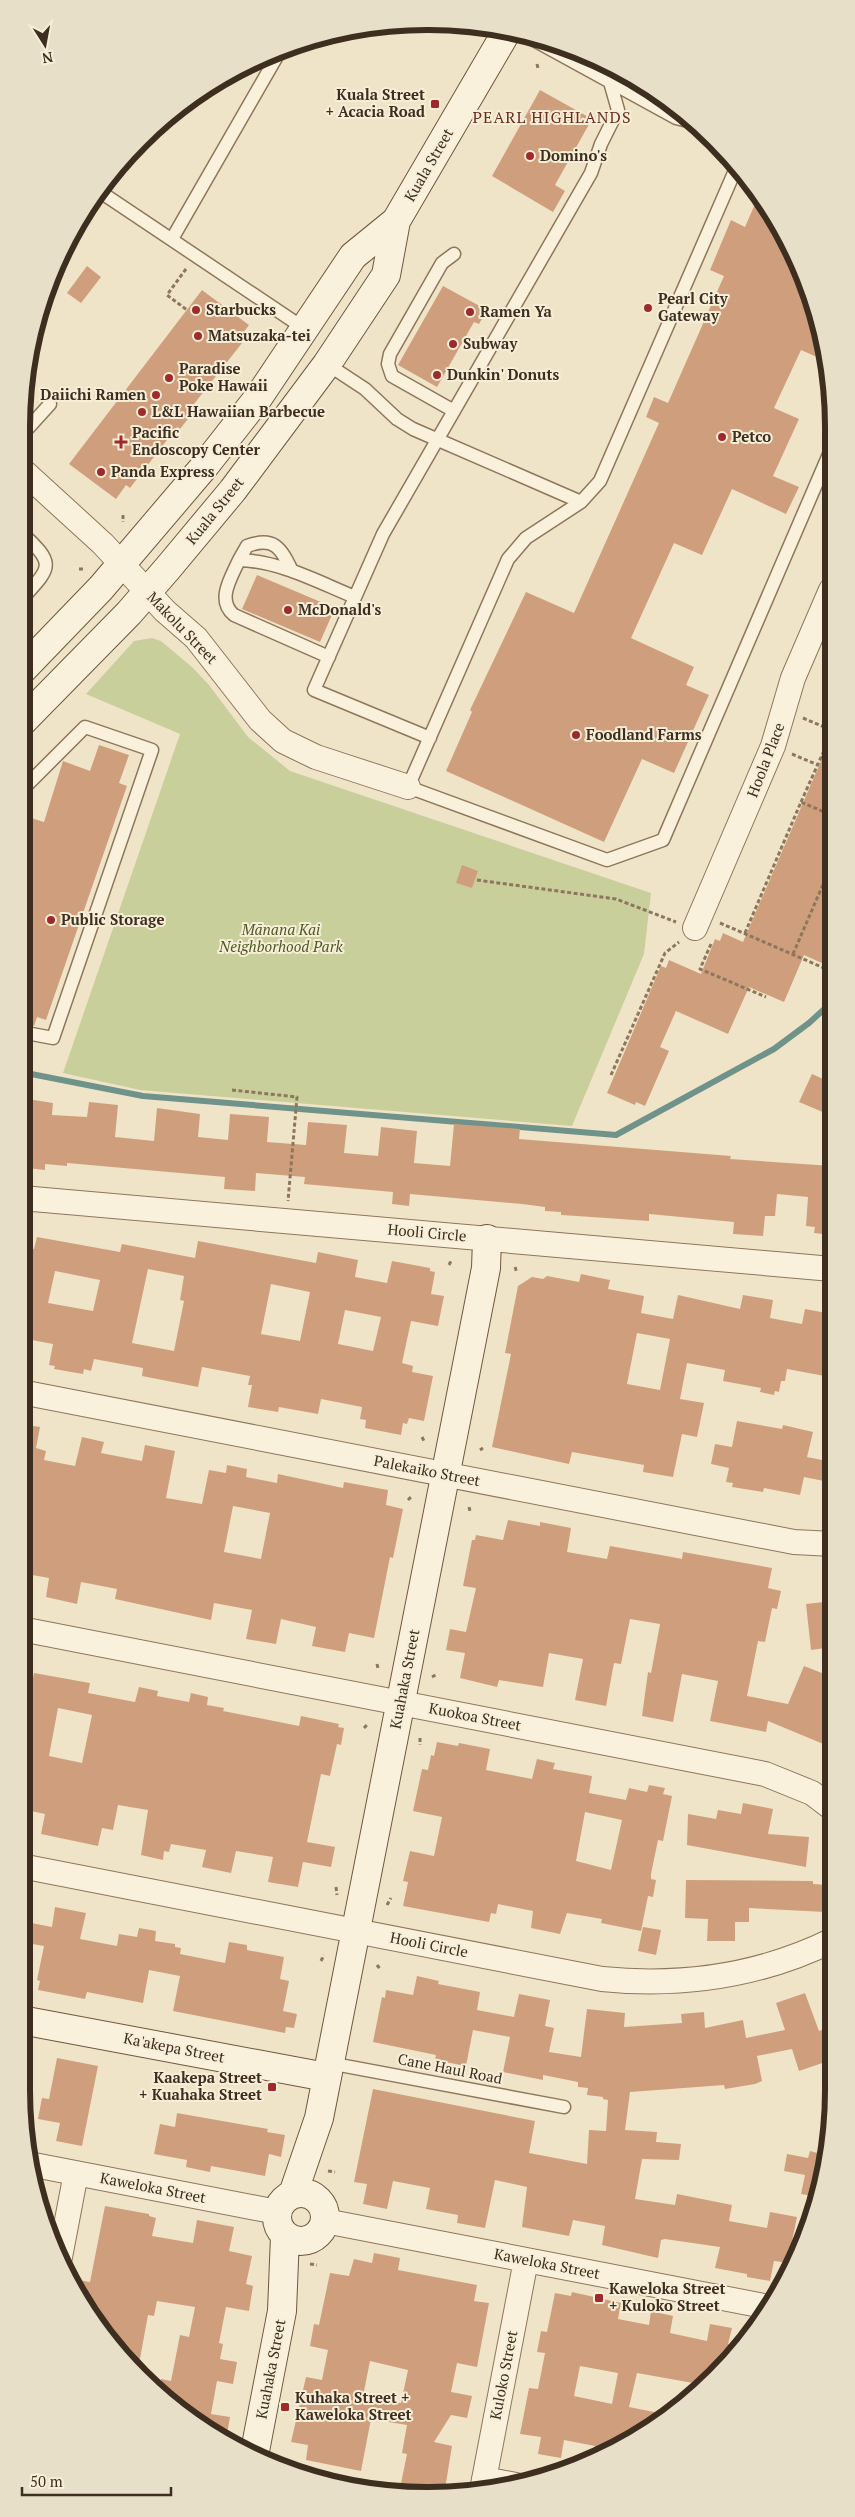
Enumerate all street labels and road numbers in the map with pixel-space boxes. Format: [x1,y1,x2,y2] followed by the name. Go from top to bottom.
[399,124,457,205] street label: Kuala Street
[181,472,248,548] street label: Kuala Street
[143,587,223,668] street label: Makolu Street
[742,719,788,800] street label: Hoola Place
[387,1219,467,1245] street label: Hooli Circle
[372,1450,482,1490] street label: Palekaiko Street
[385,1627,424,1730] street label: Kuahaka Street
[427,1697,524,1735] street label: Kuokoa Street
[388,1927,470,1961] street label: Hooli Circle
[122,2027,227,2067] street label: Ka'akepa Street
[396,2048,504,2088] street label: Cane Haul Road
[99,2167,208,2207] street label: Kaweloka Street
[493,2243,602,2283] street label: Kaweloka Street
[251,2317,290,2420] street label: Kuahaka Street
[485,2328,522,2421] street label: Kuloko Street

